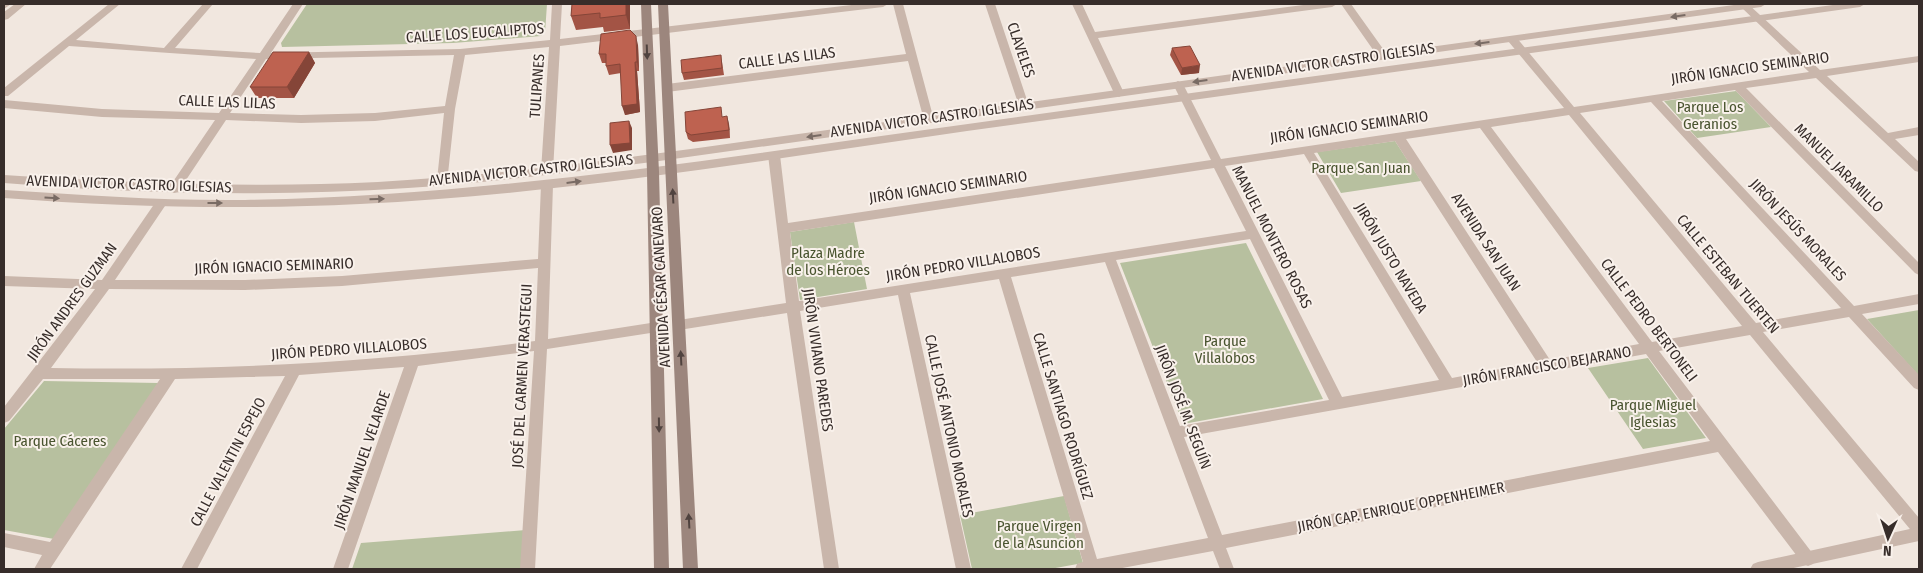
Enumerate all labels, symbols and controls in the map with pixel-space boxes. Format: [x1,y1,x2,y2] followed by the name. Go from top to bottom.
[1670,12,1686,20] one-way arrow
[405,19,545,47] street label: CALLE LOS EUCALIPTOS
[1003,20,1039,80] street label: CLAVELES
[1230,39,1436,85] street label: AVENIDA VICTOR CASTRO IGLESIAS
[1474,39,1490,47] one-way arrow
[738,43,836,73] street label: CALLE LAS LILAS
[643,45,651,61] one-way arrow
[1670,48,1830,88] street label: JIRÓN IGNACIO SEMINARIO
[526,53,548,119] street label: TULIPANES
[1192,77,1208,85] one-way arrow
[178,91,276,113] street label: CALLE LAS LILAS
[829,95,1035,141] street label: AVENIDA VICTOR CASTRO IGLESIAS
[1677,98,1743,133] park label: Parque Los Geranios
[1269,107,1429,147] street label: JIRÓN IGNACIO SEMINARIO
[1791,120,1887,216] street label: MANUEL JARAMILLO
[806,132,822,140] one-way arrow
[428,150,634,190] street label: AVENIDA VICTOR CASTRO IGLESIAS
[1311,159,1411,177] park label: Parque San Juan
[1228,163,1316,311] street label: MANUEL MONTERO ROSAS
[868,167,1028,207] street label: JIRÓN IGNACIO SEMINARIO
[26,171,232,197] street label: AVENIDA VICTOR CASTRO IGLESIAS
[1746,175,1850,285] street label: JIRÓN JESÚS MORALES
[566,178,582,186] one-way arrow
[669,188,677,204] one-way arrow
[1448,190,1524,294] street label: AVENIDA SAN JUAN
[45,195,61,203] one-way arrow
[369,195,385,203] one-way arrow
[207,199,223,207] one-way arrow
[1351,200,1431,316] street label: JIRÓN JUSTO NAVEDA
[648,206,674,368] street label: AVENIDA CÉSAR CANEVARO
[1673,211,1783,337] street label: CALLE ESTEBAN TUERTEN
[23,239,121,365] street label: JIRÓN ANDRES GUZMAN
[885,243,1041,285] street label: JIRÓN PEDRO VILLALOBOS
[786,244,870,279] park label: Plaza Madre de los Héroes
[194,254,354,278] street label: JIRÓN IGNACIO SEMINARIO
[1597,255,1701,385] street label: CALLE PEDRO BERTONELI
[508,283,536,469] street label: JOSÉ DEL CARMEN VERASTEGUI
[799,287,837,433] street label: JIRÓN VIVIANO PAREDES
[1029,330,1097,502] street label: CALLE SANTIAGO RODRÍGUEZ
[1195,332,1255,367] park label: Parque Villalobos
[921,333,977,519] street label: CALLE JOSÉ ANTONIO MORALES
[271,335,427,363] street label: JIRÓN PEDRO VILLALOBOS
[1151,342,1215,472] street label: JIRÓN JOSÉ M. SEGUÍN
[1461,342,1633,390] street label: JIRÓN FRANCISCO BEJARANO
[677,350,685,366] one-way arrow
[330,389,394,531] street label: JIRÓN MANUEL VELARDE
[186,394,270,530] street label: CALLE VALENTIN ESPEJO
[1610,396,1696,431] park label: Parque Miguel Iglesias
[655,417,663,433] one-way arrow
[13,432,107,450] park label: Parque Cáceres
[1296,478,1506,536] street label: JIRÓN CAP. ENRIQUE OPPENHEIMER
[684,512,692,528] one-way arrow
[1863,513,1913,563] north arrow
[994,517,1084,552] park label: Parque Virgen de la Asuncion
[1883,542,1892,559] text: N

